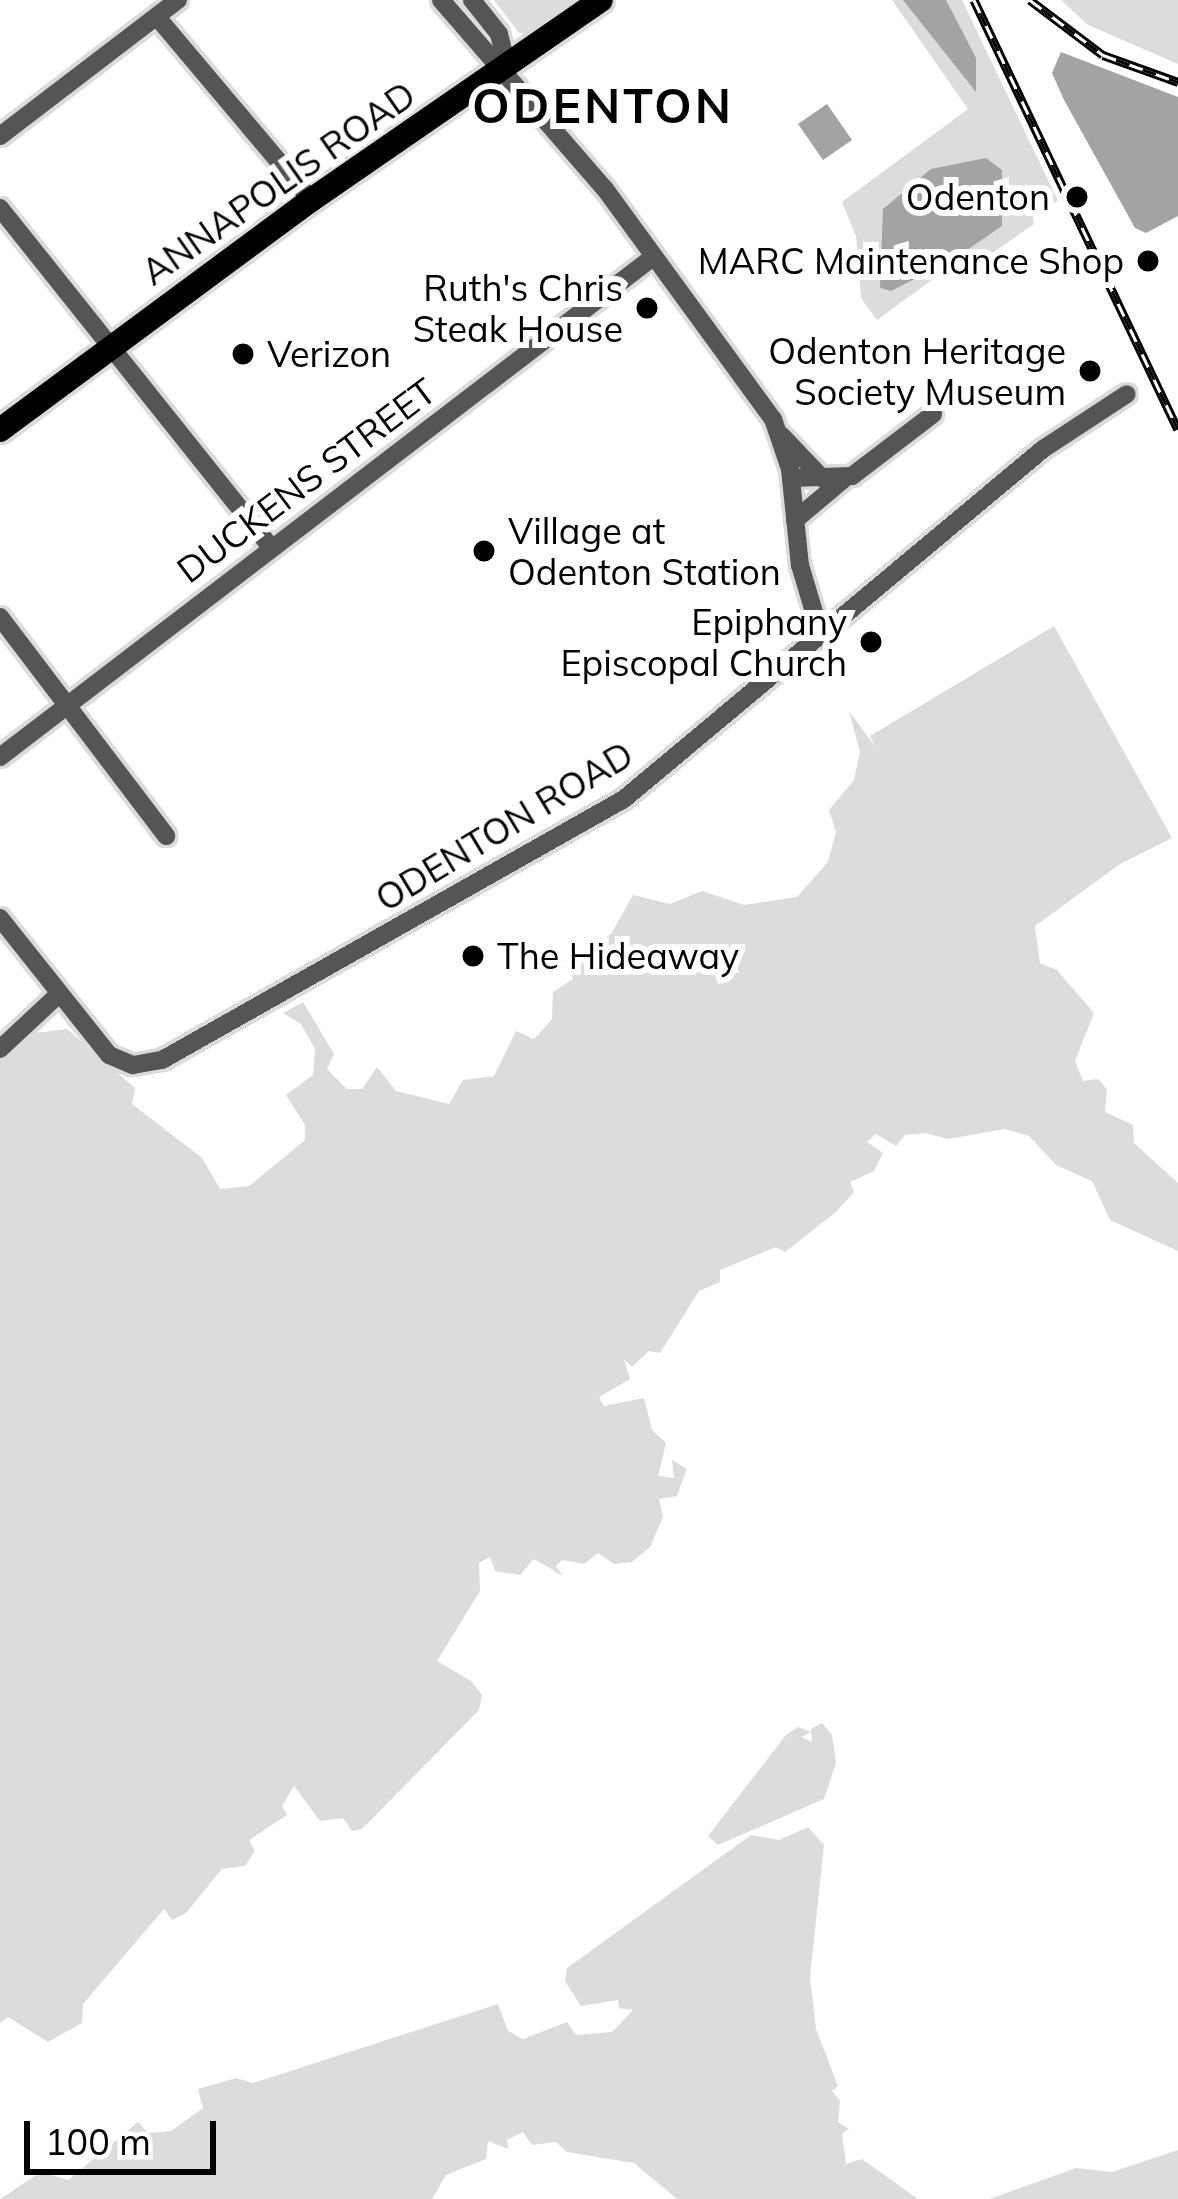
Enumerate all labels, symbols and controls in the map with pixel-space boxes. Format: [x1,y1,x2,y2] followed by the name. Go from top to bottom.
[133,72,423,294] street label: ANNAPOLIS ROAD
[472,77,734,135] district label: ODENTON
[906,175,1050,219] place label: Odenton
[1061,181,1093,213] marker: Odenton
[698,239,1124,283] place label: MARC Maintenance Shop
[1135,248,1161,274] marker: MARC Maintenance Shop
[413,265,623,350] place label: Ruth's Chris Steak House
[634,295,660,321] marker: Ruth's Chris Steak House
[768,328,1066,413] place label: Odenton Heritage Society Museum
[267,332,391,376] place label: Verizon
[230,341,256,367] marker: Verizon
[1077,358,1103,384] marker: Odenton Heritage Society Museum
[168,369,444,591] street label: DUCKENS STREET
[508,508,781,593] place label: Village at Odenton Station
[471,538,497,564] marker: Village at Odenton Station
[560,599,847,684] place label: Epiphany Episcopal Church
[858,629,884,655] marker: Epiphany Episcopal Church
[368,732,640,920] street label: ODENTON ROAD
[497,934,739,978] place label: The Hideaway
[460,943,486,969] marker: The Hideaway
[30,2097,222,2171] scale bar
[45,2119,151,2164] text: 100 m

